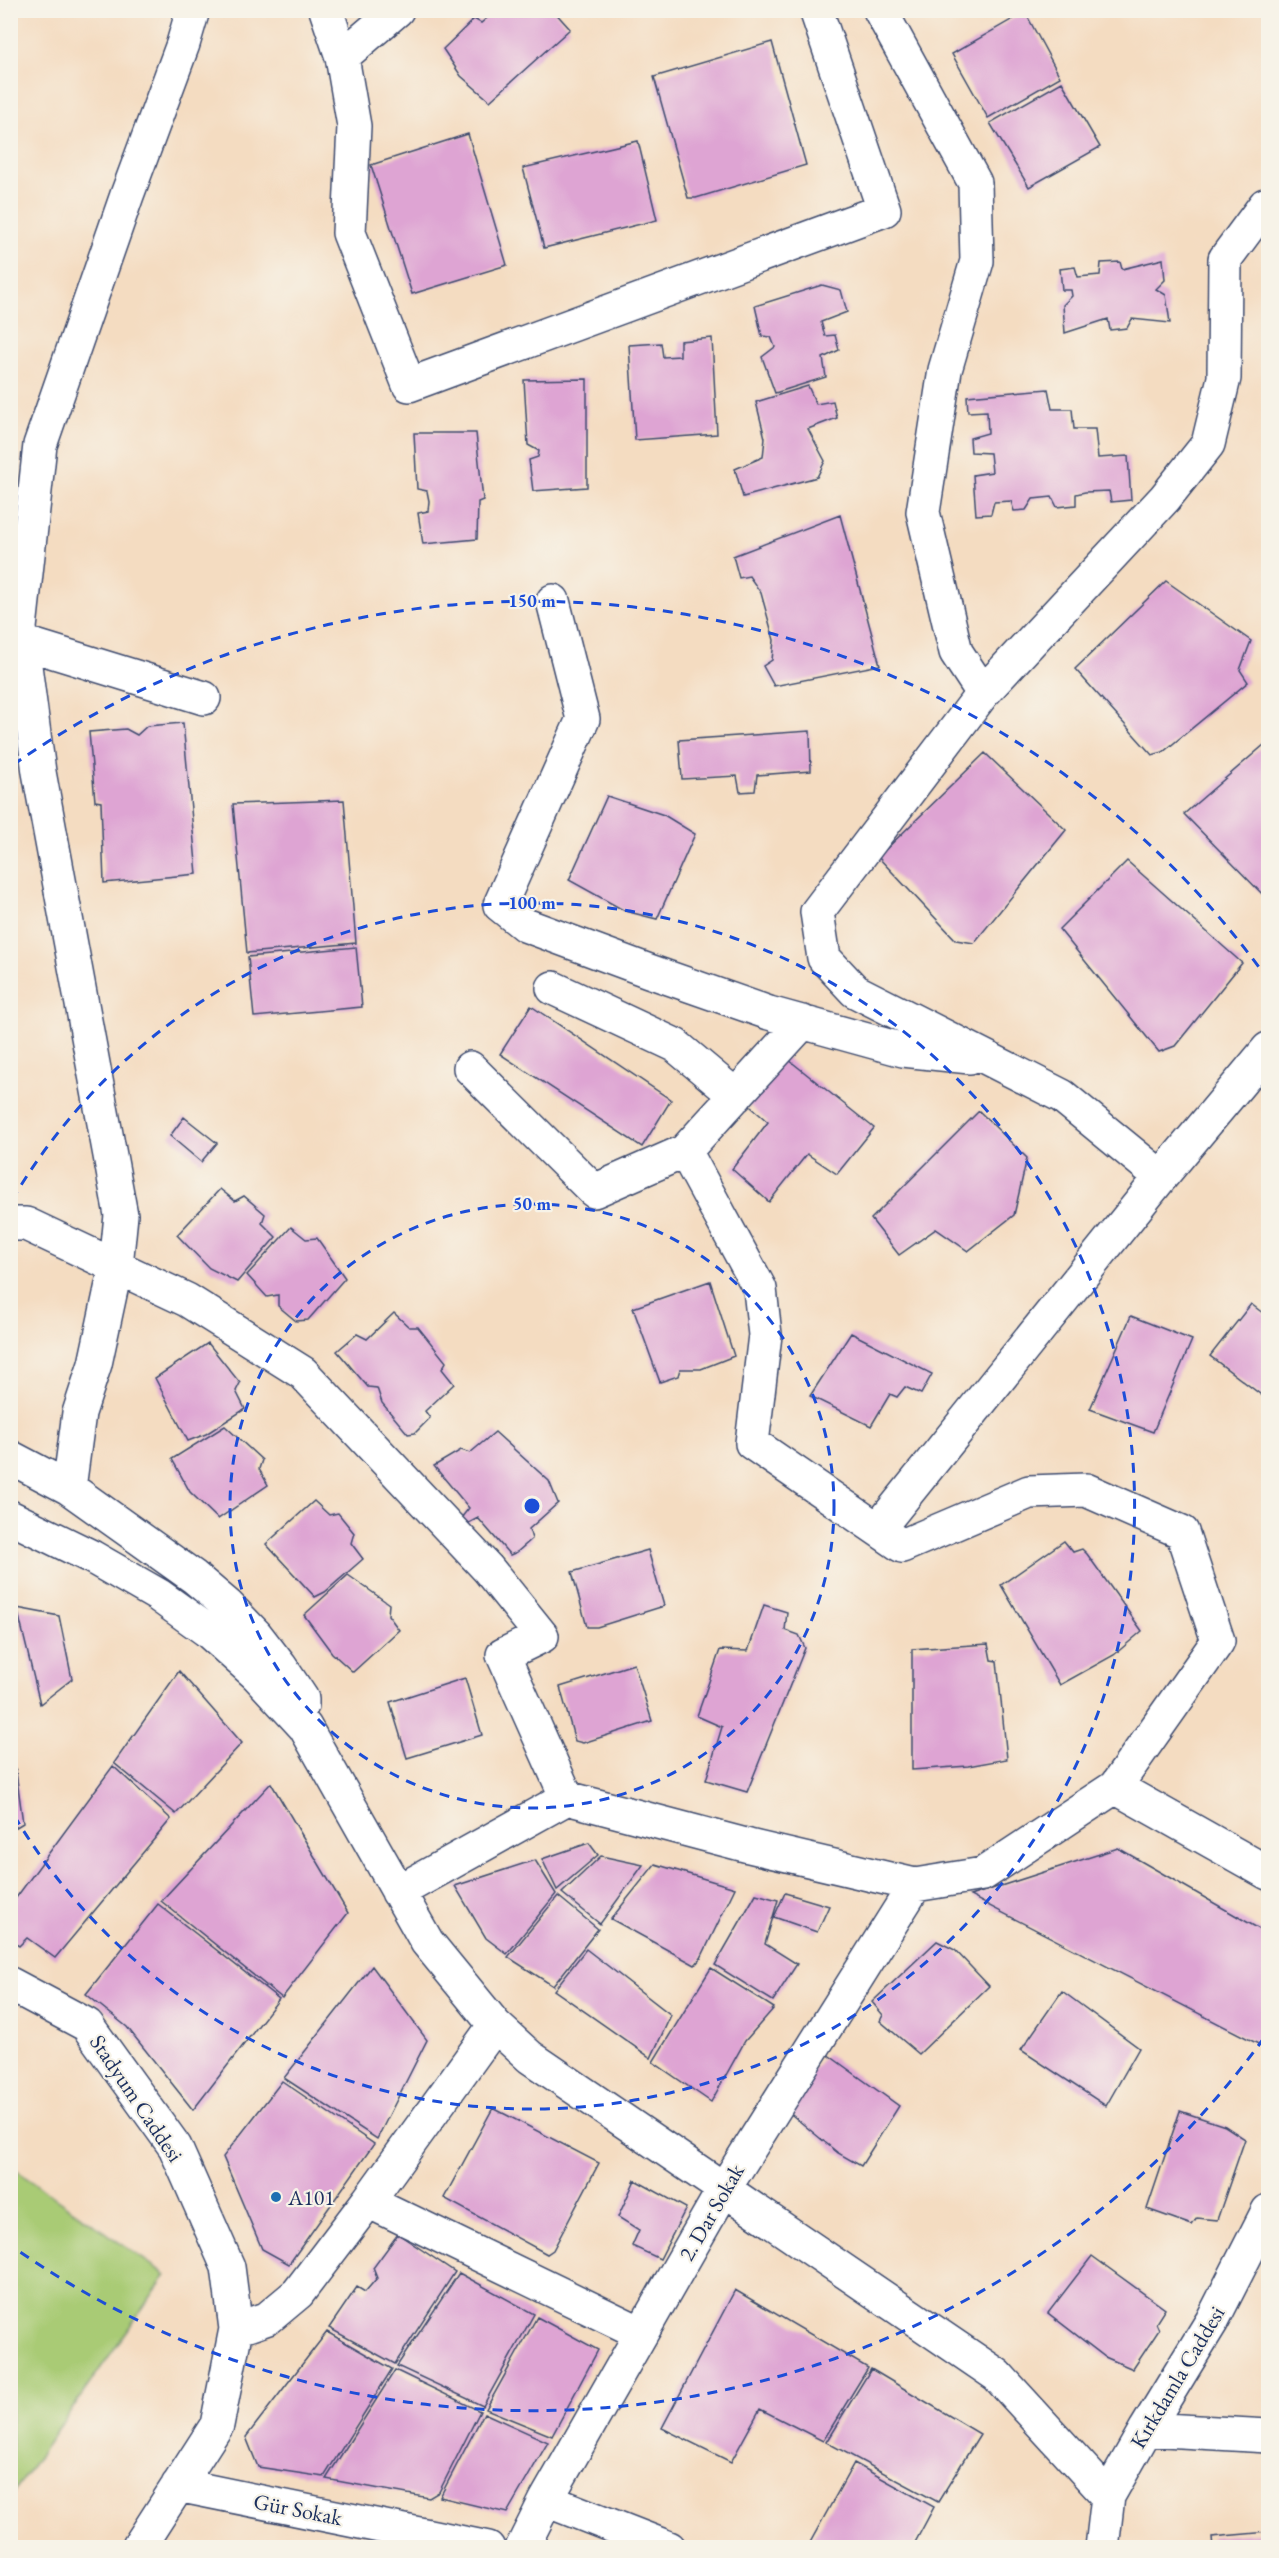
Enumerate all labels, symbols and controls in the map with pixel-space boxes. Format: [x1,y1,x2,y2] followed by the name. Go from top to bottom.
[508,589,556,612] text: 150 m
[508,891,556,914] text: 100 m
[513,1192,551,1215] text: 50 m
[522,1496,542,1516] centre of rings
[83,2029,190,2168] street label: Stadyum Caddesi
[672,2158,751,2266] street label: 2. Dar Sokak
[287,2183,335,2212] place label: A101
[269,2190,283,2204] marker: A101
[1123,2301,1231,2454] street label: Kırkdamla Caddesi
[251,2487,345,2532] street label: Gür Sokak

